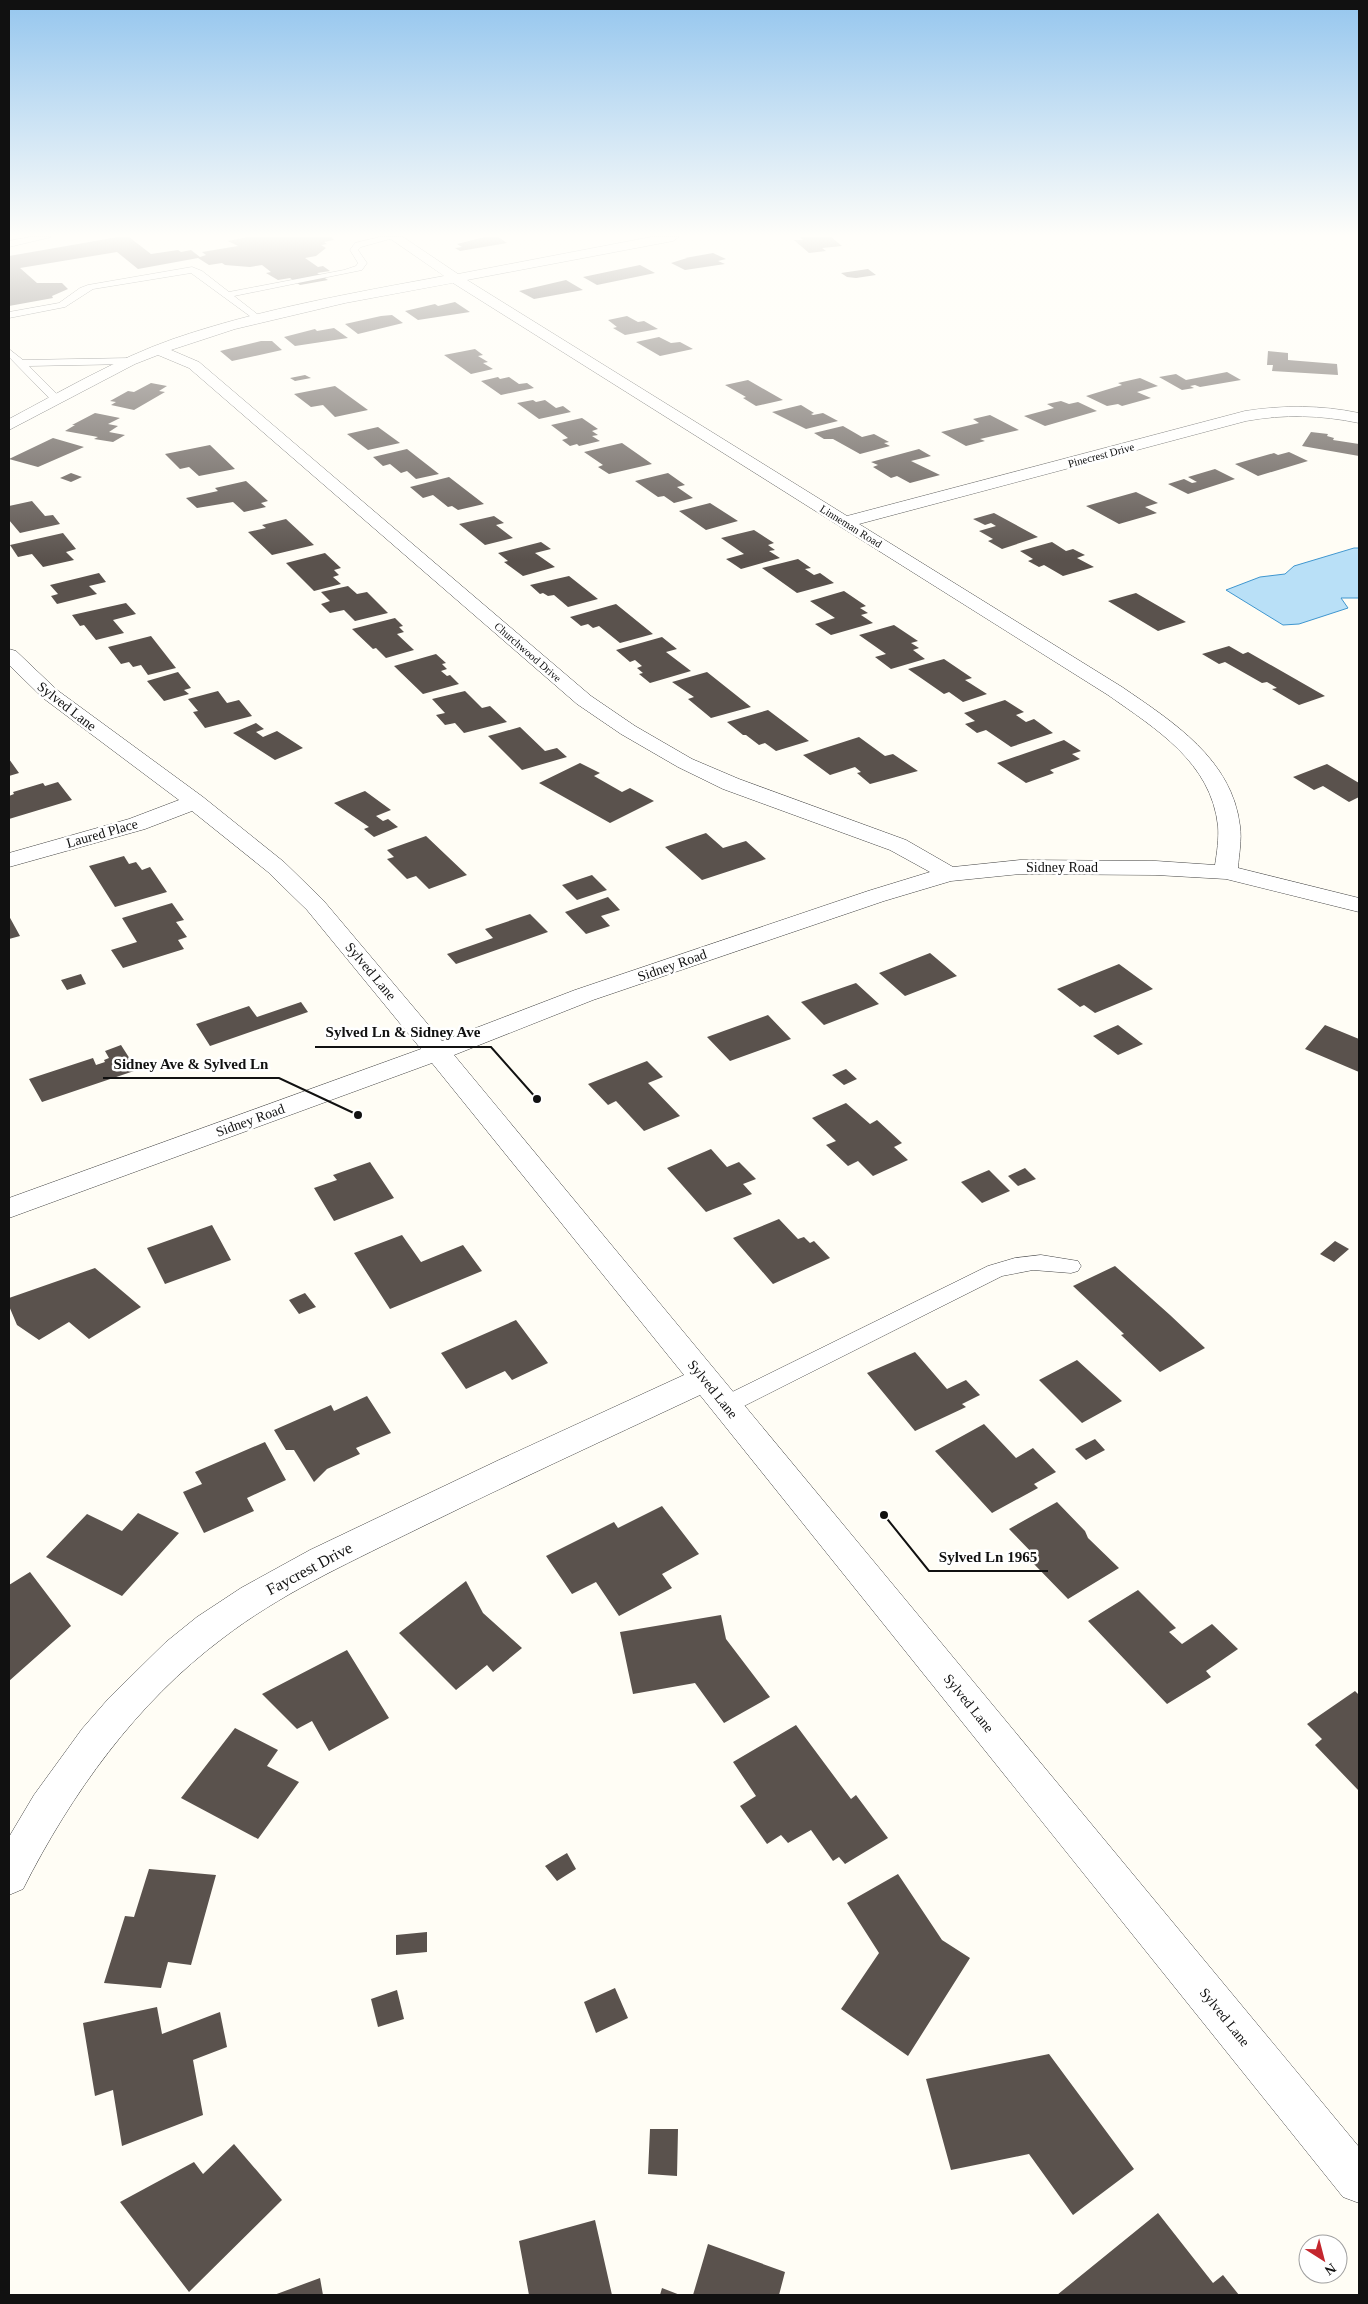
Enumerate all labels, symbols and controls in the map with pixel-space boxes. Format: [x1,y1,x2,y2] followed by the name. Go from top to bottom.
[1067,440,1136,470] street label: Pinecrest Drive
[818,502,885,550] street label: Linneman Road
[492,620,564,684] street label: Churchwood Drive
[34,679,99,734] street label: Sylved Lane
[65,816,140,851] street label: Laured Place
[1026,860,1098,875] street label: Sidney Road
[342,940,399,1003] street label: Sylved Lane
[636,947,709,984] street label: Sidney Road
[315,1017,491,1047] callout: Sylved Ln & Sidney Ave
[326,1024,481,1040] text: Sylved Ln & Sidney Ave
[103,1048,279,1078] callout: Sidney Ave & Sylved Ln
[114,1056,269,1072] text: Sidney Ave & Sylved Ln
[214,1101,287,1140] street label: Sidney Road
[685,1357,741,1421] street label: Sylved Lane
[263,1539,355,1599] street label: Faycrest Drive
[929,1541,1048,1571] callout: Sylved Ln 1965
[939,1549,1037,1565] text: Sylved Ln 1965
[941,1671,997,1735] street label: Sylved Lane
[1197,1985,1253,2049] street label: Sylved Lane
[1298,2234,1348,2284] north arrow
[1322,2260,1339,2278] text: N

